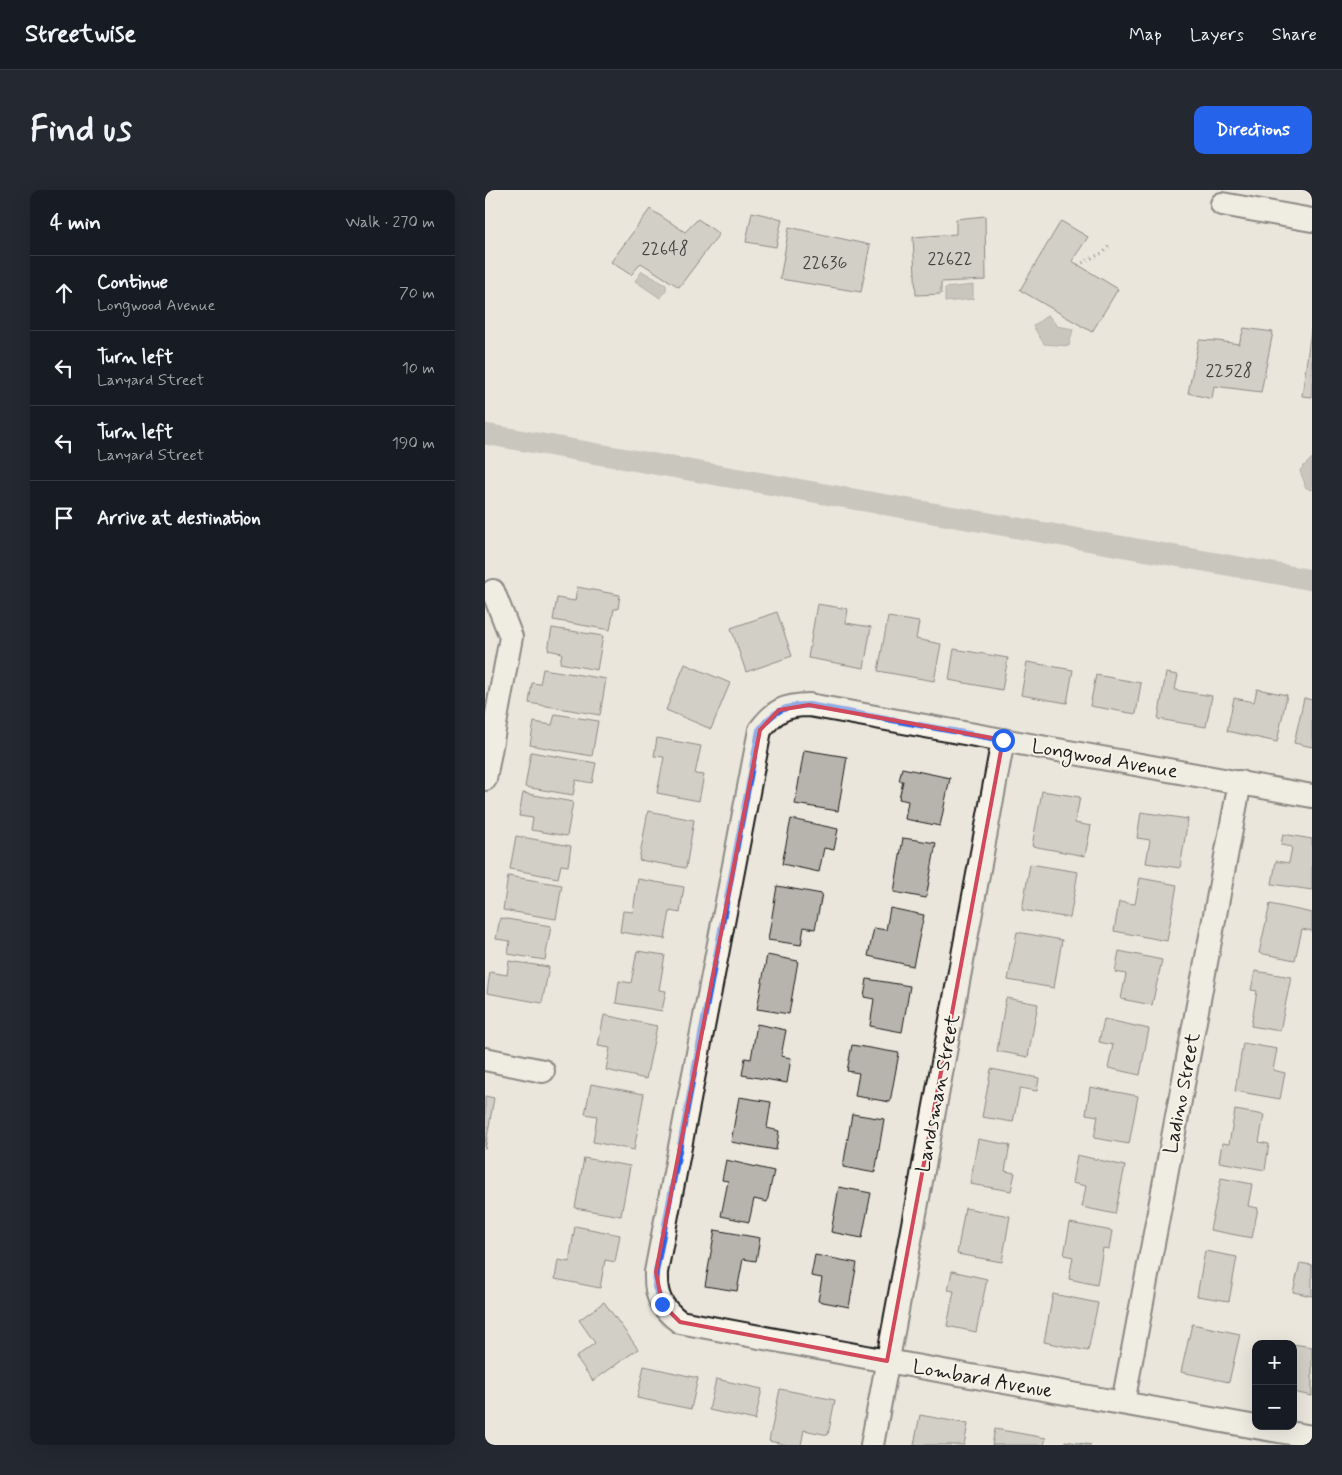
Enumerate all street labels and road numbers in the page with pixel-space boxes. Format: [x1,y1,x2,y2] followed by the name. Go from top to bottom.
[1029,733,1180,787] street label: Longwood Avenue
[910,1012,967,1175] street label: Landsman Street
[1158,1030,1207,1156] street label: Ladino Street
[911,1354,1055,1405] street label: Lombard Avenue

